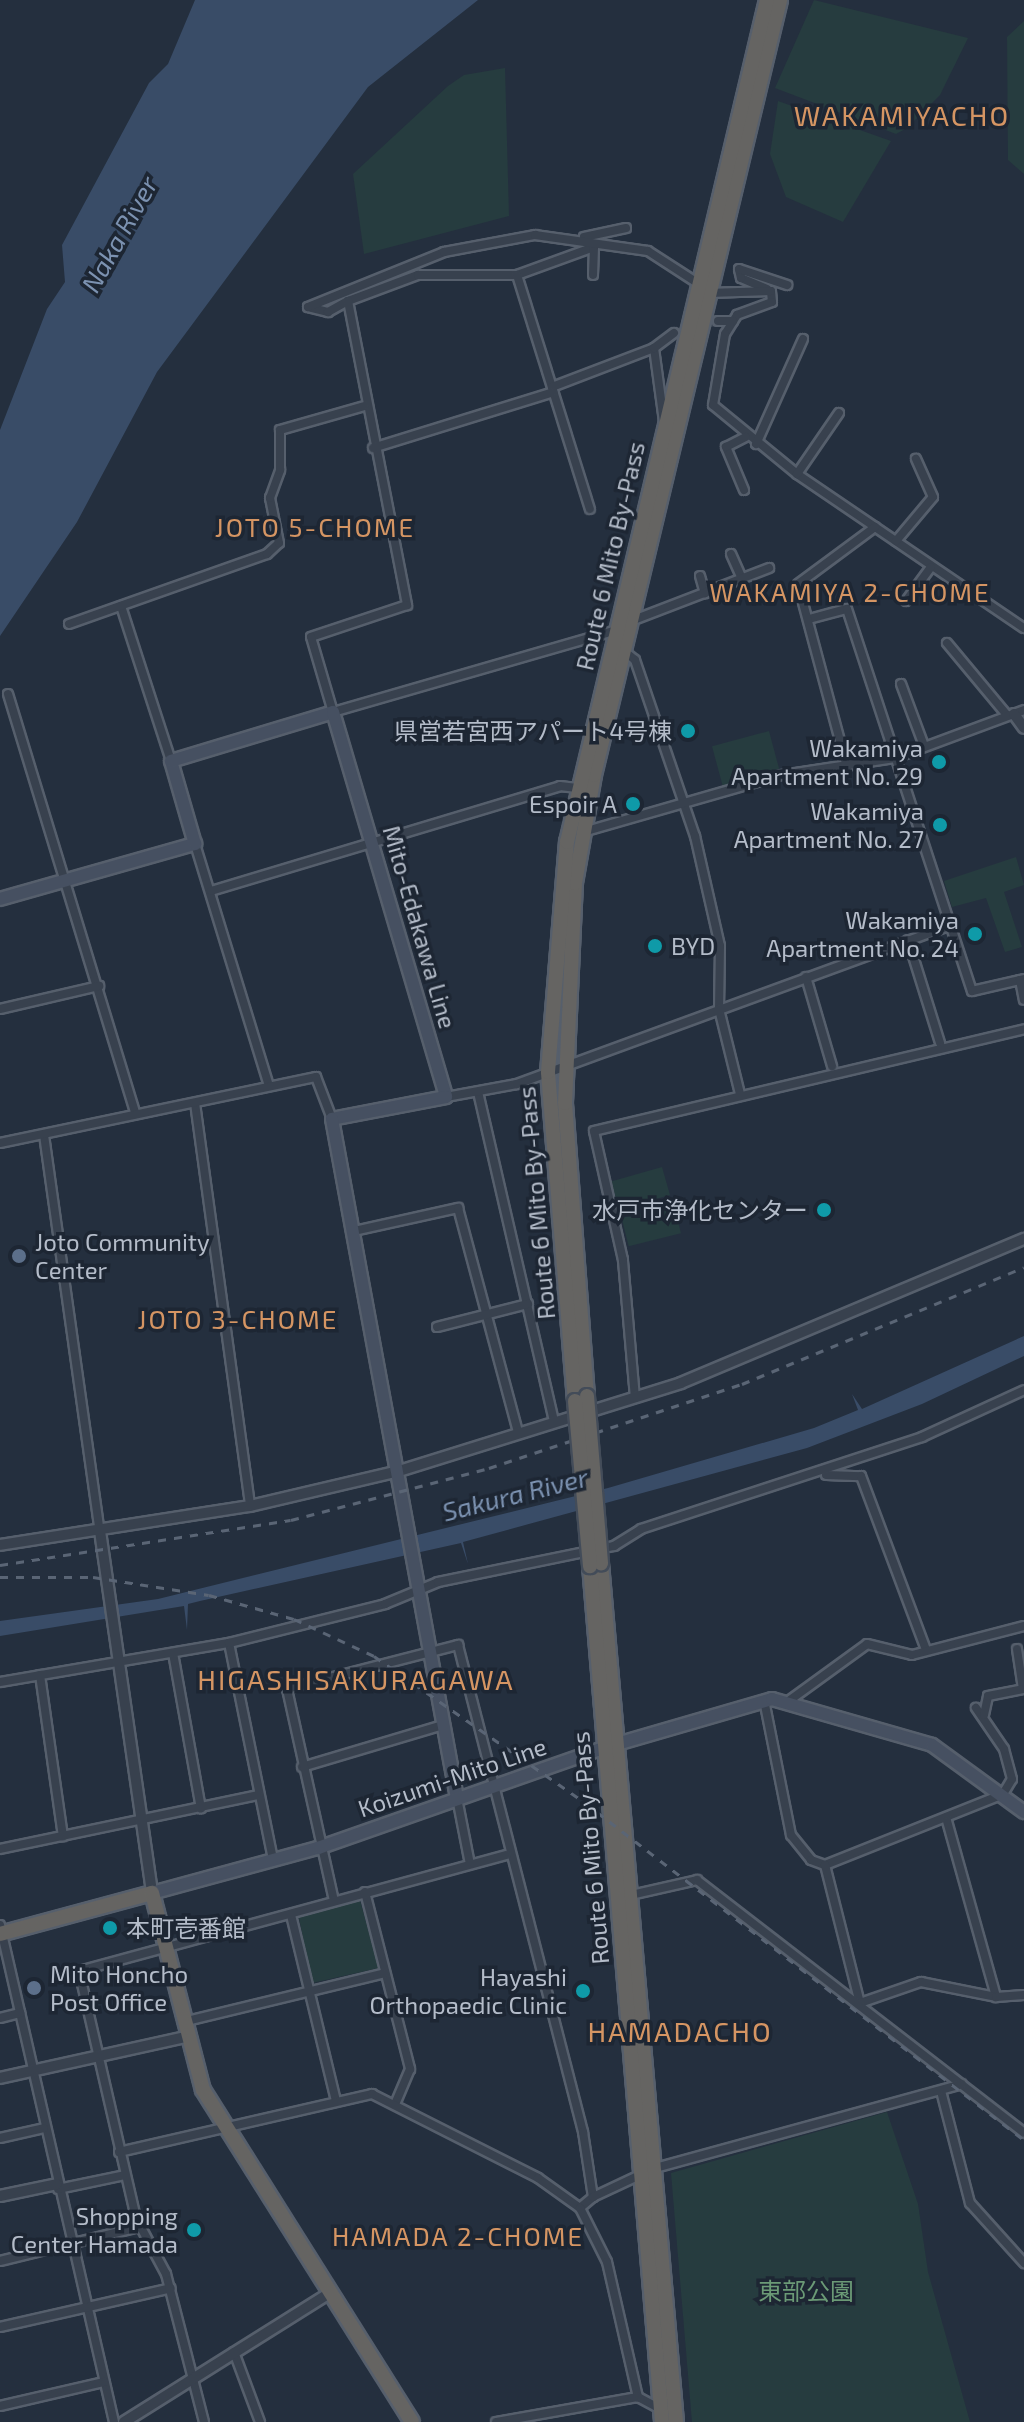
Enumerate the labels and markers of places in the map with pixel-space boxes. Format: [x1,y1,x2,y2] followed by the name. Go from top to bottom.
[393,717,672,745] place label: 県営若宮西アパート4号棟
[679,722,697,740] marker: 県営若宮西アパート4号棟
[731,734,923,790] place label: Wakamiya Apartment No. 29
[930,753,948,771] marker: Wakamiya Apartment No. 29
[528,790,617,818] place label: Espoir A
[624,795,642,813] marker: Espoir A
[734,797,924,853] place label: Wakamiya Apartment No. 27
[931,816,949,834] marker: Wakamiya Apartment No. 27
[766,906,959,962] place label: Wakamiya Apartment No. 24
[966,925,984,943] marker: Wakamiya Apartment No. 24
[671,932,715,960] place label: BYD
[646,937,664,955] marker: BYD
[592,1196,808,1224] place label: 水戸市浄化センター
[815,1201,833,1219] marker: 水戸市浄化センター
[35,1228,210,1284] place label: Joto Community Center
[10,1247,28,1265] marker: Joto Community Center
[126,1914,246,1942] place label: 本町壱番館
[101,1919,119,1937] marker: 本町壱番館
[50,1960,188,2016] place label: Mito Honcho Post Office
[369,1963,567,2019] place label: Hayashi Orthopaedic Clinic
[25,1979,43,1997] marker: Mito Honcho Post Office
[574,1982,592,2000] marker: Hayashi Orthopaedic Clinic
[10,2202,178,2258] place label: Shopping Center Hamada
[185,2221,203,2239] marker: Shopping Center Hamada

